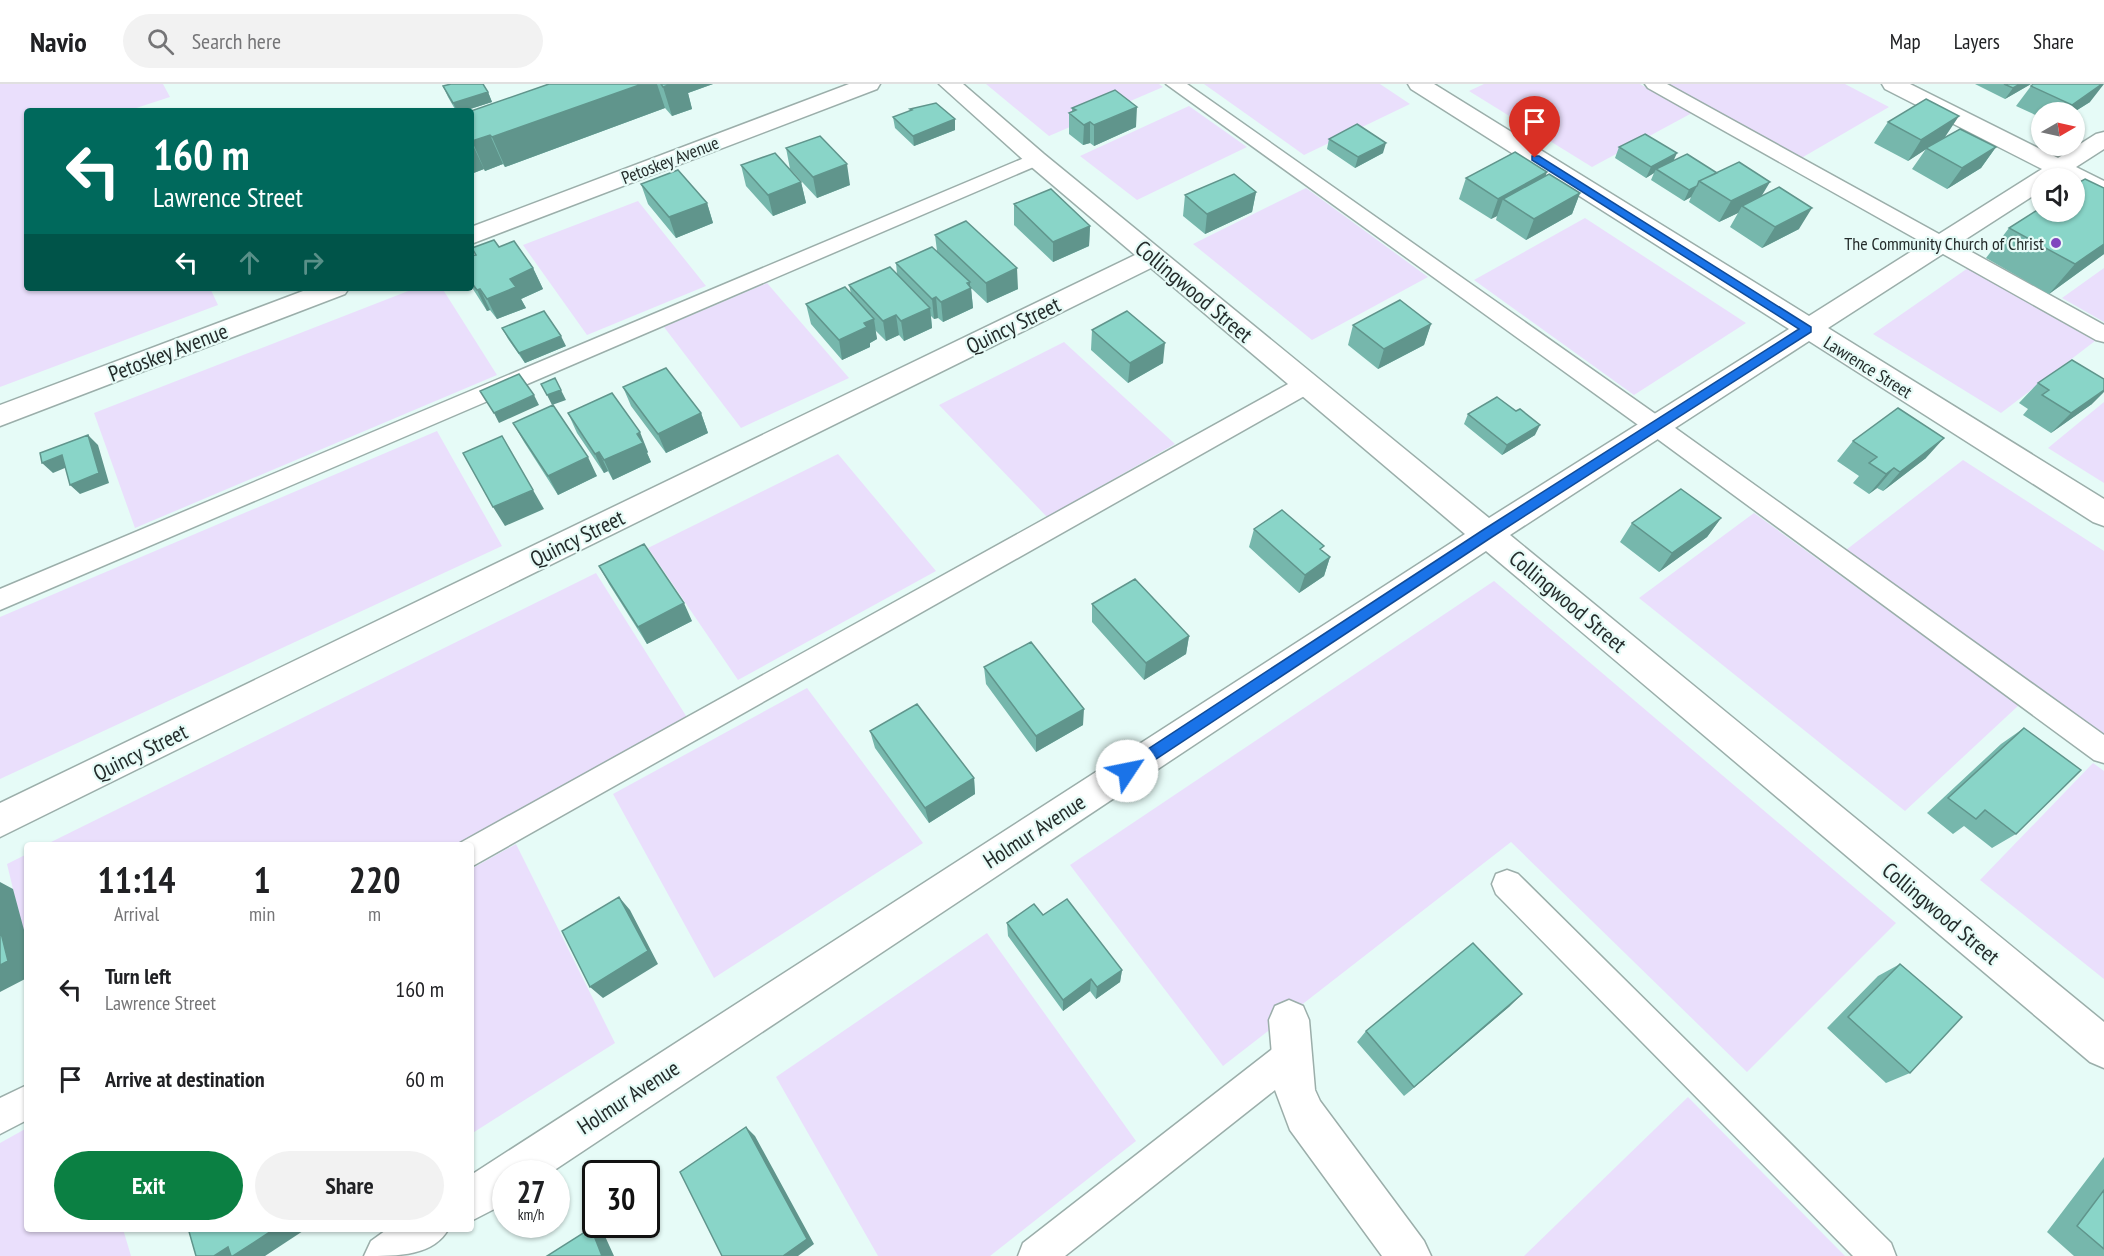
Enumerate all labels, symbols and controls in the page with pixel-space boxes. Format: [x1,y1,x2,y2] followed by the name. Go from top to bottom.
[123,14,543,68] search box
[30,23,87,60] text: Navio
[144,25,177,58] icon: search
[192,27,281,55] text: Search here
[1890,28,1921,55] text: Map
[1954,28,2000,55] text: Layers
[2033,28,2074,55] text: Share
[1509,96,1560,158] pin
[2031,102,2085,156] north arrow
[2031,102,2085,222] map controls
[1518,105,1551,138] icon: arrive
[153,127,250,182] text: 160 m
[618,131,722,189] street label: Petoskey Avenue
[54,132,132,210] icon: left
[2031,168,2085,222] button: sound
[153,180,303,214] text: Lawrence Street
[1844,232,2044,255] place label: The Community Church of Christ
[1130,234,1258,348] street label: Collingwood Street
[2049,236,2063,250] marker: The Community Church of Christ
[170,246,203,279] icon: left
[233,246,266,279] icon: ahead
[296,246,329,279] icon: right
[961,290,1065,360] street label: Quincy Street
[104,316,232,388] street label: Petoskey Avenue
[1820,331,1917,403] street label: Lawrence Street
[525,503,629,573] street label: Quincy Street
[1504,544,1632,658] street label: Collingwood Street
[88,717,192,787] street label: Quincy Street
[1095,739,1159,803] position arrow
[978,788,1090,874] street label: Holmur Avenue
[98,856,175,903] text: 11:14
[253,856,271,903] text: 1
[349,856,400,903] text: 220
[1877,856,2005,970] street label: Collingwood Street
[114,901,159,927] text: Arrival
[249,901,275,927] text: min
[368,901,381,927] text: m
[105,962,171,990] text: Turn left
[54,973,87,1006] icon: left
[395,975,444,1003] text: 160 m
[105,990,216,1016] text: Lawrence Street
[572,1054,684,1140] street label: Holmur Avenue
[54,1063,87,1096] icon: arrive
[105,1065,265,1093] text: Arrive at destination
[405,1065,444,1093] text: 60 m
[54,1151,243,1220] button: Exit
[255,1151,444,1220] button: Share
[582,1160,660,1238] speed limit sign: 30
[517,1172,545,1211] text: 27
[518,1205,544,1224] text: km/h

